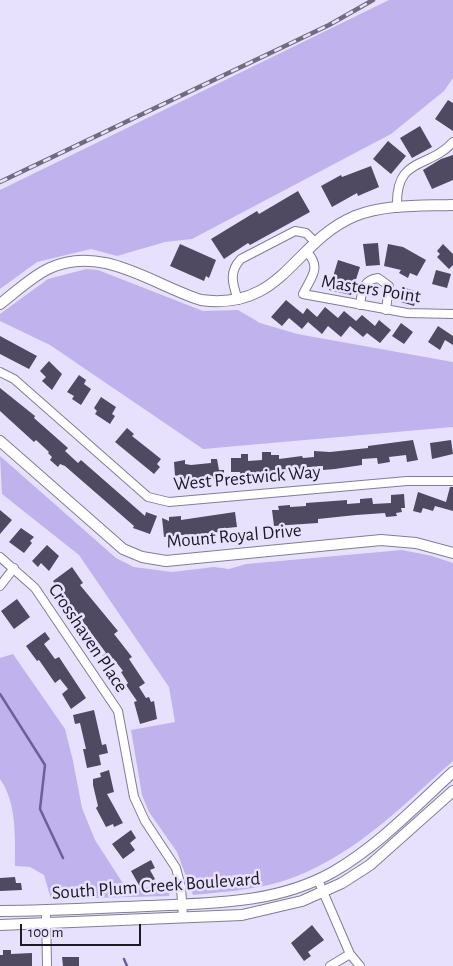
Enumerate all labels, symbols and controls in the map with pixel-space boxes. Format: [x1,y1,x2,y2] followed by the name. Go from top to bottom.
[320,270,422,308] street label: Masters Point
[172,460,322,496] street label: West Prestwick Way
[166,519,302,553] street label: Mount Royal Drive
[43,579,133,697] street label: Crosshaven Place
[51,867,261,905] street label: South Plum Creek Boulevard
[22,914,144,946] scale bar
[28,925,63,940] text: 100 m

